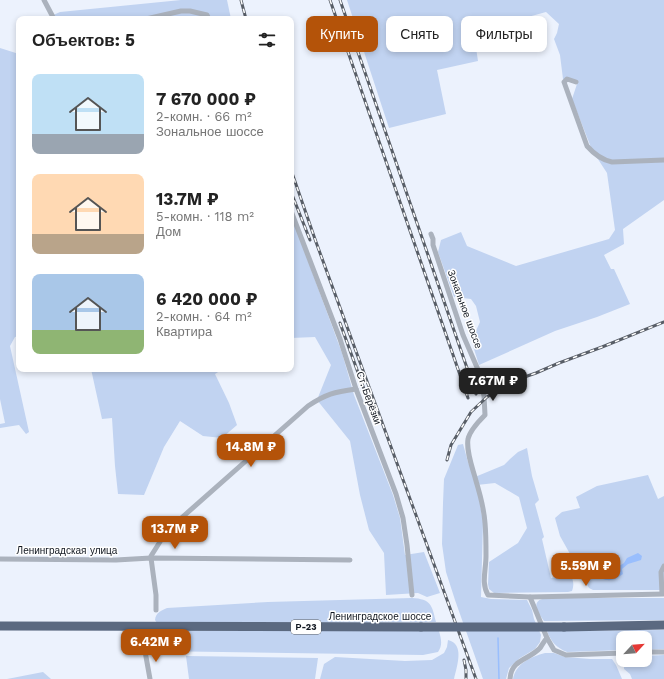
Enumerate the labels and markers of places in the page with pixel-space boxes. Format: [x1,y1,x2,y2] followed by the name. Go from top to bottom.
[456,368,530,402] pin: 7.67M ₽
[214,434,288,468] pin: 14.8M ₽
[138,516,212,550] pin: 13.7M ₽
[549,553,623,587] pin: 5.59M ₽
[119,629,193,663] pin: 6.42M ₽

